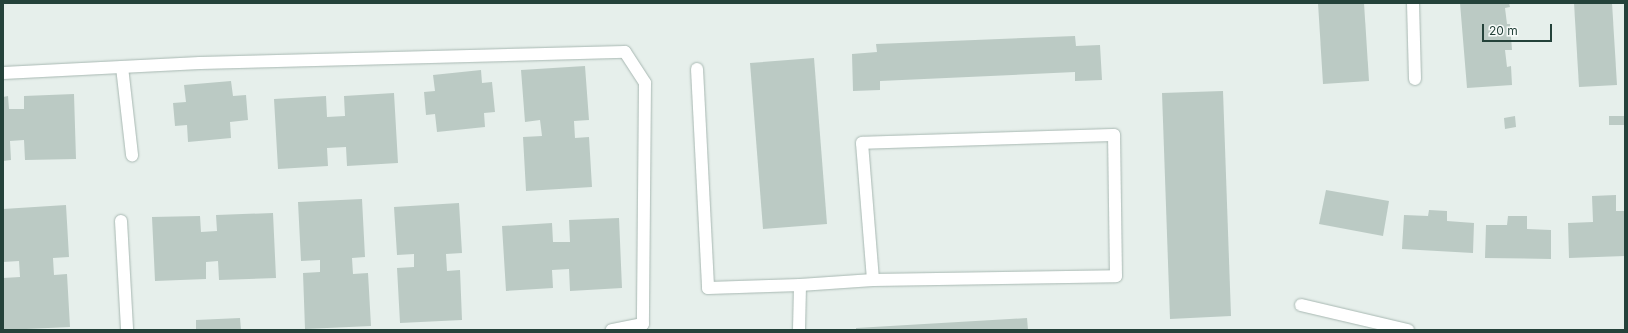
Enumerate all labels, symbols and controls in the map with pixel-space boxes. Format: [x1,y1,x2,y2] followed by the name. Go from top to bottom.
[1484,16,1554,42] scale bar
[1489,23,1518,38] text: 20 m

